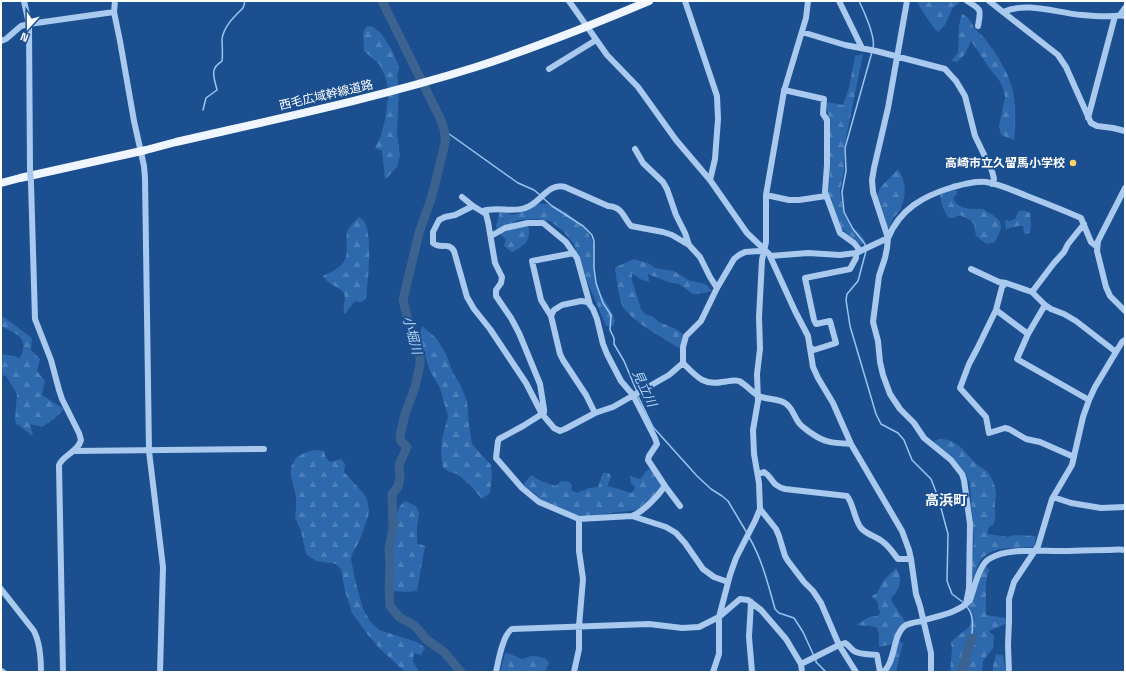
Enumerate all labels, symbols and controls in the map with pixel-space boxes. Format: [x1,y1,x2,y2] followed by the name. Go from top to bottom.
[8,8,48,48] north arrow
[18,29,30,45] text: N
[277,76,375,114] street label: 西毛広域幹線道路
[945,155,1065,171] place label: 高崎市立久留馬小学校
[1068,158,1078,168] marker: 高崎市立久留馬小学校
[399,314,426,358] water label: 小堀川
[629,367,661,411] water label: 見立川
[925,491,967,509] district label: 高浜町

